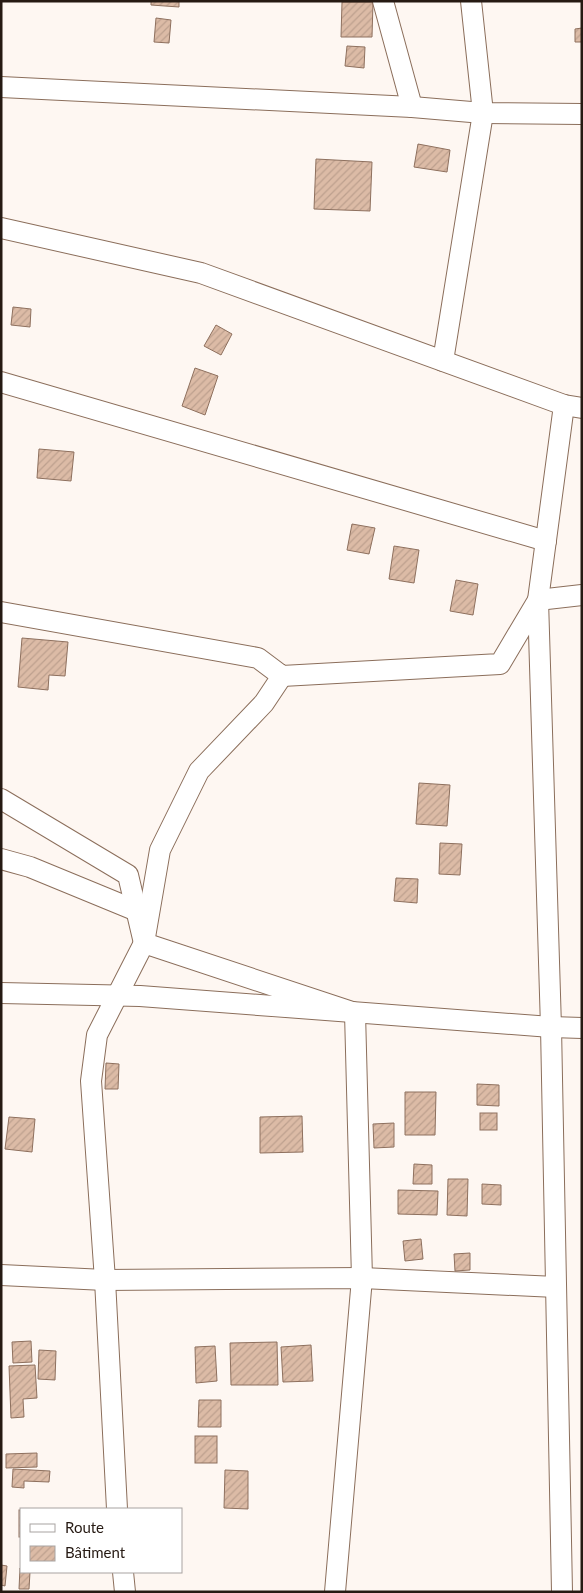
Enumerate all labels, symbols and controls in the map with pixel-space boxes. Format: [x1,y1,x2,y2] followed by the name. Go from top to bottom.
[20,1508,182,1573] legend
[65,1518,104,1536] text: Route
[65,1543,126,1561] text: Bâtiment

